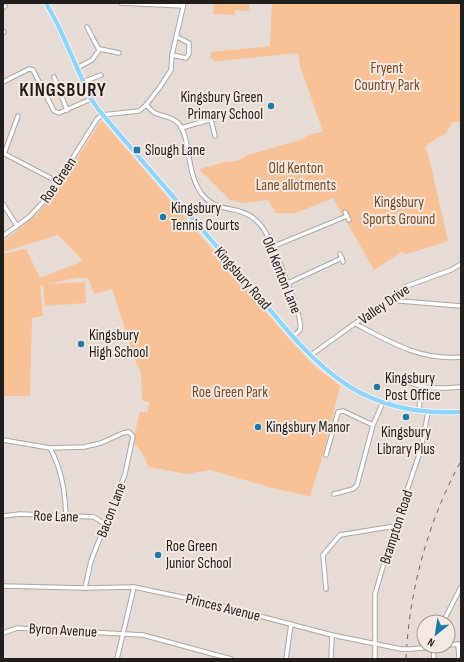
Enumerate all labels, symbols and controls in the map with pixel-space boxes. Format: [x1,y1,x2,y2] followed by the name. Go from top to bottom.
[354,59,420,95] park label: Fryent Country Park
[19,79,107,102] district label: KINGSBURY
[180,88,263,124] place label: Kingsbury Green Primary School
[266,101,276,111] marker: Kingsbury Green Primary School
[145,141,205,160] place label: Slough Lane
[132,145,142,155] marker: Slough Lane
[36,154,81,207] street label: Roe Green
[256,159,336,195] park label: Old Kenton Lane allotments
[363,193,435,229] park label: Kingsbury Sports Ground
[171,199,240,235] place label: Kingsbury Tennis Courts
[158,212,168,222] marker: Kingsbury Tennis Courts
[258,234,306,316] street label: Old Kenton Lane
[210,243,275,314] street label: Kingsbury Road
[355,280,413,329] street label: Valley Drive
[89,326,148,362] place label: Kingsbury High School
[76,339,86,349] marker: Kingsbury High School
[385,369,441,405] place label: Kingsbury Post Office
[372,382,382,392] marker: Kingsbury Post Office
[192,383,268,402] park label: Roe Green Park
[401,412,411,422] marker: Kingsbury Library Plus
[266,418,351,437] place label: Kingsbury Manor
[253,422,263,432] marker: Kingsbury Manor
[377,423,435,459] place label: Kingsbury Library Plus
[92,480,131,540] street label: Bacon Lane
[376,488,417,567] street label: Brampton Road
[33,506,79,527] street label: Roe Lane
[165,537,232,573] place label: Roe Green Junior School
[153,550,163,560] marker: Roe Green Junior School
[184,589,262,626] street label: Princes Avenue
[416,614,456,654] north arrow
[28,619,97,642] street label: Byron Avenue
[425,635,437,649] text: N

